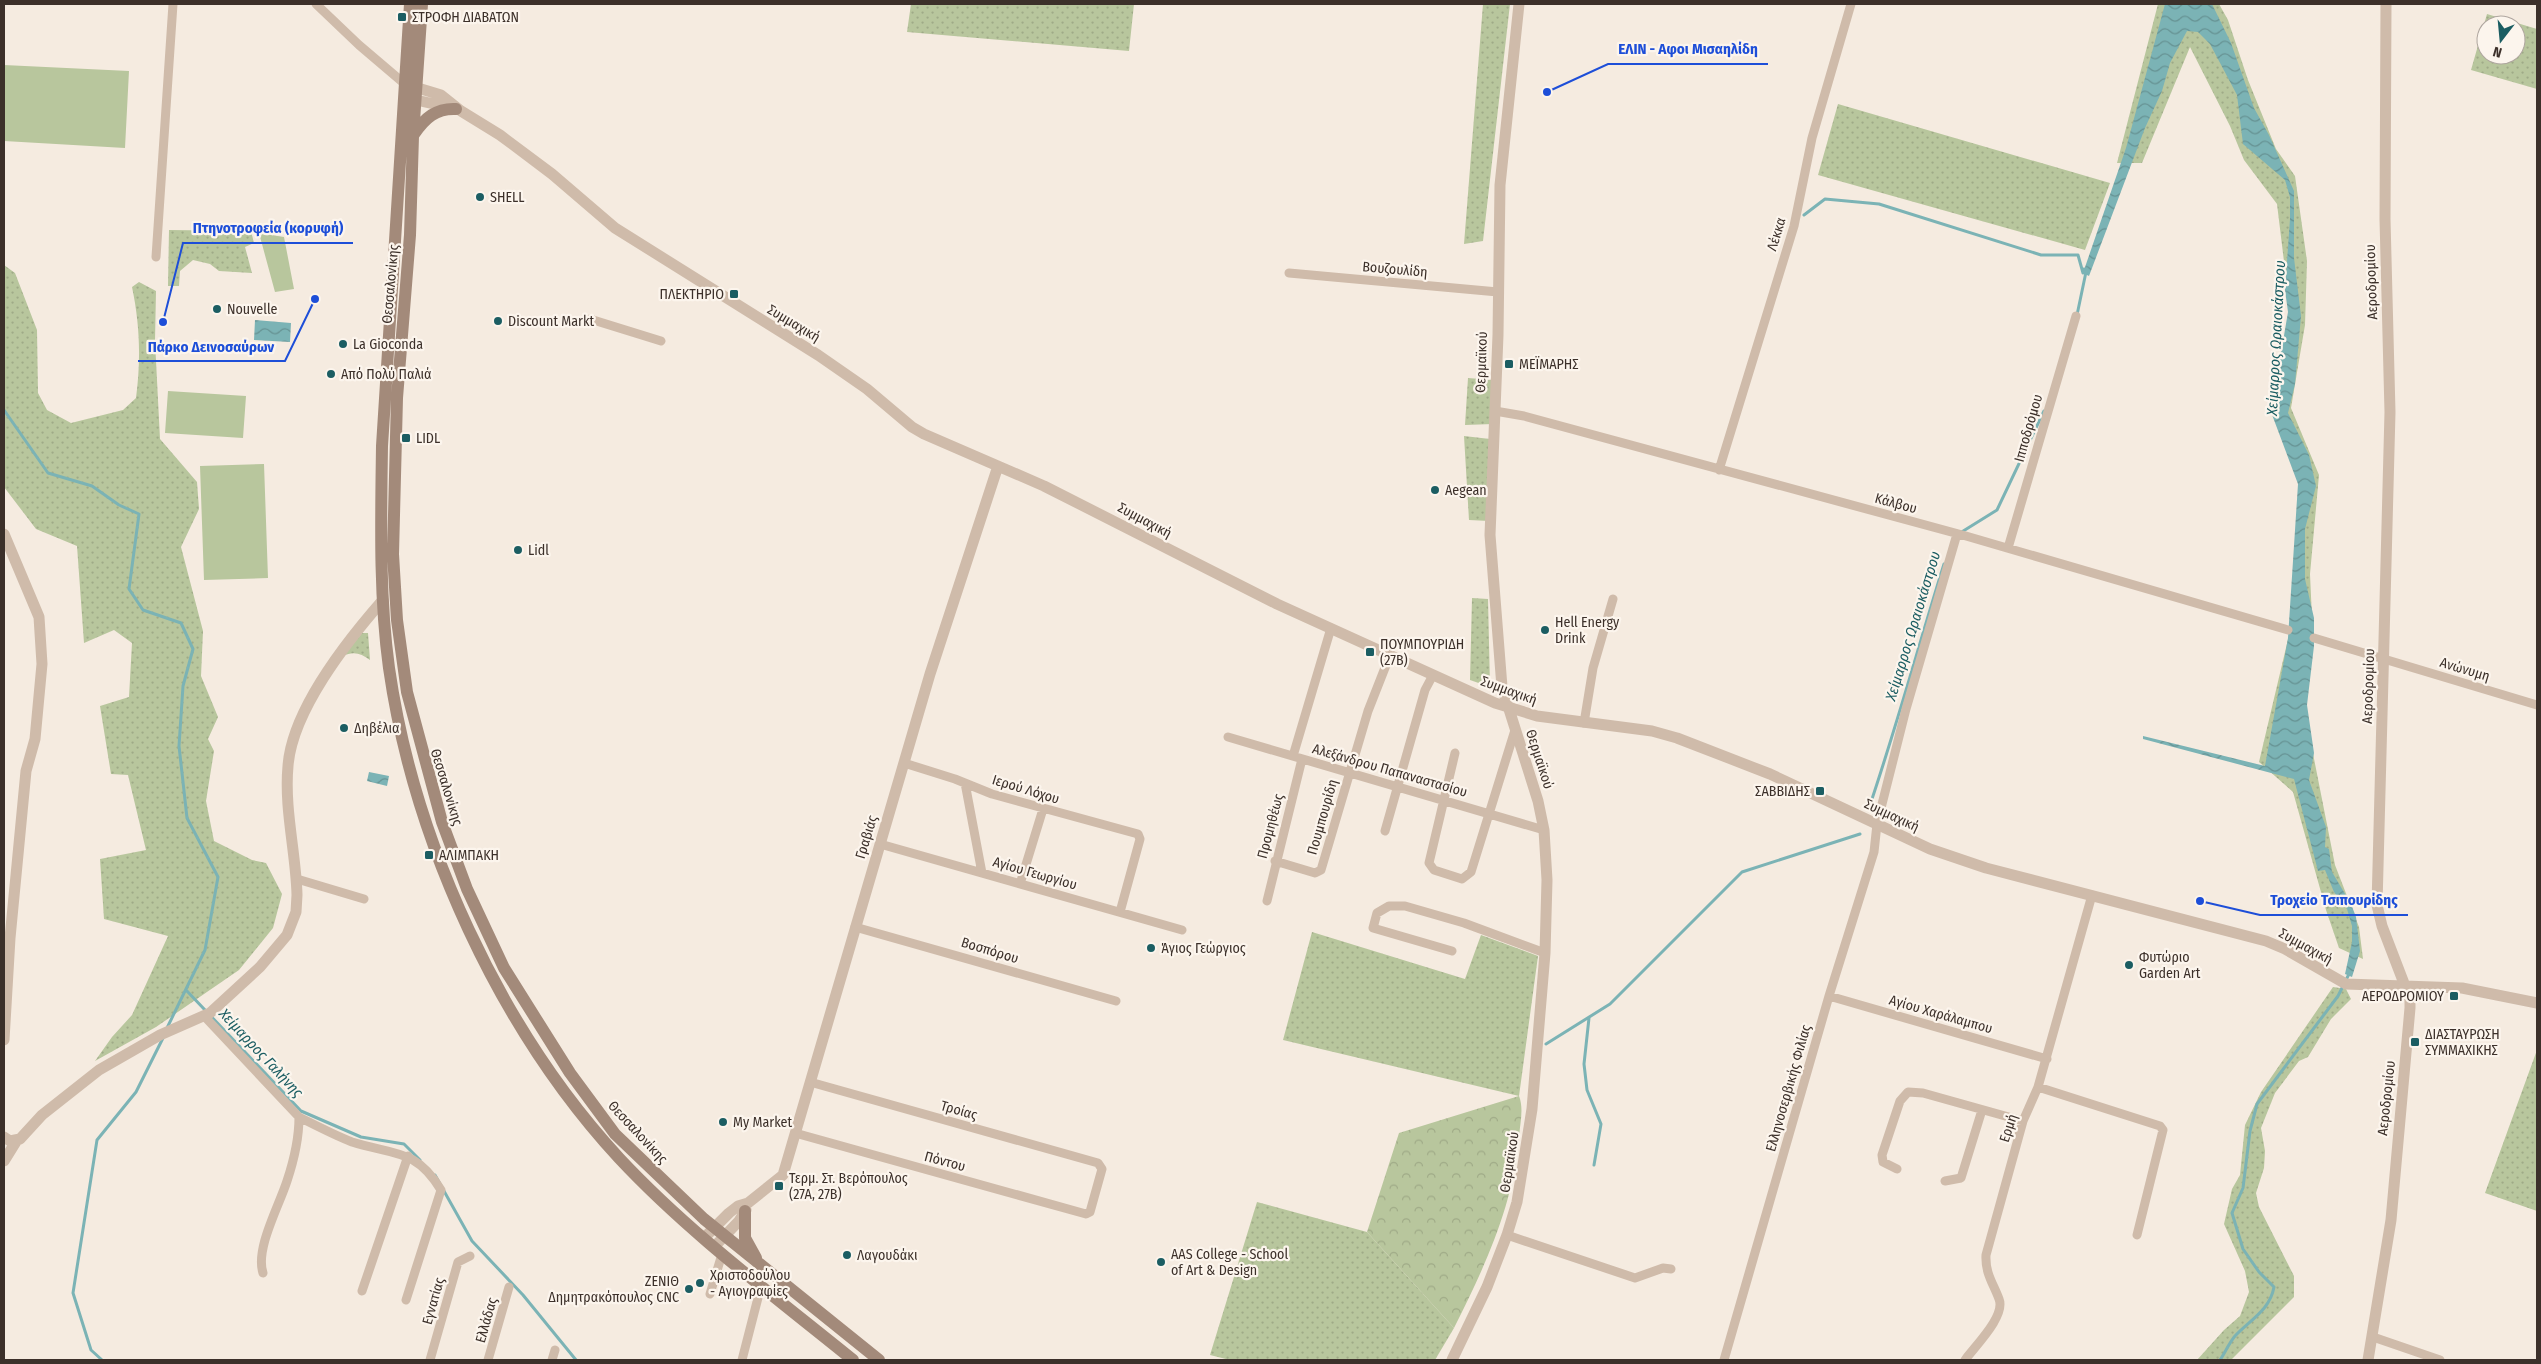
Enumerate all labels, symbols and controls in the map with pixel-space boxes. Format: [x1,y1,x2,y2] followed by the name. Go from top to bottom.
[412,9,519,26] place label: ΣΤΡΟΦΗ ΔΙΑΒΑΤΩΝ
[396,11,408,23] marker: ΣΤΡΟΦΗ ΔΙΑΒΑΤΩΝ
[2476,15,2526,65] north arrow
[1608,34,1768,64] callout: ΕΛΙΝ - Αφοι Μισαηλίδη
[1618,40,1758,58] text: ΕΛΙΝ - Αφοι Μισαηλίδη
[2491,43,2504,61] text: N
[490,189,524,206] place label: SHELL
[474,191,486,203] marker: SHELL
[183,213,353,243] callout: Πτηνοτροφεία (κορυφή)
[1763,215,1790,253] street label: Λέκκα
[193,219,344,237] text: Πτηνοτροφεία (κορυφή)
[379,244,402,324] street label: Θεσσαλονίκης
[2362,244,2381,320] street label: Αεροδρομίου
[1362,258,1428,281] street label: Βουζουλίδη
[2263,260,2289,417] water label: Χείμαρρος Ωραιοκάστρου
[659,286,724,303] place label: ΠΛΕΚΤΗΡΙΟ
[728,288,740,300] marker: ΠΛΕΚΤΗΡΙΟ
[227,301,278,318] place label: Nouvelle
[764,301,823,346] street label: Συμμαχική
[211,303,223,315] marker: Nouvelle
[508,313,595,330] place label: Discount Markt
[492,315,504,327] marker: Discount Markt
[138,331,285,361] callout: Πάρκο Δεινοσαύρων
[1472,331,1491,393] street label: Θερμαϊκού
[353,336,423,353] place label: La Gioconda
[148,338,275,356] text: Πάρκο Δεινοσαύρων
[337,338,349,350] marker: La Gioconda
[1519,356,1579,373] place label: ΜΕΪΜΑΡΗΣ
[1503,358,1515,370] marker: ΜΕΪΜΑΡΗΣ
[341,366,432,383] place label: Από Πολύ Παλιά
[325,368,337,380] marker: Από Πολύ Παλιά
[2011,392,2046,464] street label: Ιπποδρόμου
[416,430,440,447] place label: LIDL
[400,432,412,444] marker: LIDL
[1445,482,1487,499] place label: Aegean
[1429,484,1441,496] marker: Aegean
[1873,490,1919,517] street label: Κάλβου
[1115,499,1175,542] street label: Συμμαχική
[528,542,549,559] place label: Lidl
[512,544,524,556] marker: Lidl
[1881,549,1944,704] water label: Χείμαρρος Ωραιοκάστρου
[1555,614,1620,647] place label: Hell Energy Drink
[1539,624,1551,636] marker: Hell Energy Drink
[1380,636,1464,669] place label: ΠΟΥΜΠΟΥΡΙΔΗ (27Β)
[1364,646,1376,658] marker: ΠΟΥΜΠΟΥΡΙΔΗ (27Β)
[2359,648,2378,724] street label: Αεροδρομίου
[2438,654,2492,685] street label: Ανώνυμη
[1478,672,1539,709] street label: Συμμαχική
[354,720,400,737] place label: Δηβέλια
[338,722,350,734] marker: Δηβέλια
[1522,727,1557,791] street label: Θερμαϊκού
[1310,740,1469,801] street label: Αλεξάνδρου Παπαναστασίου
[427,747,466,828] street label: Θεσσαλονίκης
[990,771,1062,808] street label: Ιερού Λόχου
[1304,777,1341,857] street label: Πουμπουρίδη
[1755,783,1810,800] place label: ΣΑΒΒΙΔΗΣ
[1814,785,1826,797] marker: ΣΑΒΒΙΔΗΣ
[1254,792,1287,860] street label: Προμηθέως
[1862,795,1922,836] street label: Συμμαχική
[852,813,881,861] street label: Γραβιάς
[439,847,499,864] place label: ΑΛΙΜΠΑΚΗ
[423,849,435,861] marker: ΑΛΙΜΠΑΚΗ
[991,853,1079,894] street label: Αγίου Γεωργίου
[2260,885,2408,915] callout: Τροχείο Τσιπουρίδης
[2270,891,2398,909] text: Τροχείο Τσιπουρίδης
[2276,925,2336,968] street label: Συμμαχική
[959,934,1021,967] street label: Βοσπόρου
[1161,940,1246,957] place label: Άγιος Γεώργιος
[1145,942,1157,954] marker: Άγιος Γεώργιος
[2139,949,2201,982] place label: Φυτώριο Garden Art
[2123,959,2135,971] marker: Φυτώριο Garden Art
[2362,988,2444,1005] place label: ΑΕΡΟΔΡΟΜΙΟΥ
[2448,990,2460,1002] marker: ΑΕΡΟΔΡΟΜΙΟΥ
[1887,992,1995,1037] street label: Αγίου Χαράλαμπου
[215,1004,307,1102] water label: Χείμαρρος Γαλήνης
[1762,1023,1815,1154] street label: Ελληνοσερβικής Φιλίας
[2425,1026,2500,1059] place label: ΔΙΑΣΤΑΥΡΩΣΗ ΣΥΜΜΑΧΙΚΗΣ
[2409,1036,2421,1048] marker: ΔΙΑΣΤΑΥΡΩΣΗ ΣΥΜΜΑΧΙΚΗΣ
[2374,1060,2399,1136] street label: Αεροδρομίου
[604,1097,671,1167] street label: Θεσσαλονίκης
[939,1097,979,1124] street label: Τροίας
[1996,1112,2021,1144] street label: Ερμή
[733,1114,793,1131] place label: My Market
[717,1116,729,1128] marker: My Market
[1496,1130,1523,1194] street label: Θερμαϊκού
[922,1148,967,1175] street label: Πόντου
[789,1170,908,1203] place label: Τερμ. Στ. Βερόπουλος (27Α, 27Β)
[773,1180,785,1192] marker: Τερμ. Στ. Βερόπουλος (27Α, 27Β)
[1171,1246,1288,1279] place label: AAS College - School of Art & Design
[857,1247,918,1264] place label: Λαγουδάκι
[841,1249,853,1261] marker: Λαγουδάκι
[1155,1256,1167,1268] marker: AAS College - School of Art & Design
[710,1267,790,1300] place label: Χριστοδούλου - Αγιογραφίες
[548,1273,679,1306] place label: ΖΕΝΙΘ Δημητρακόπουλος CNC
[419,1276,448,1327] street label: Εγνατίας
[694,1277,706,1289] marker: Χριστοδούλου - Αγιογραφίες
[683,1283,695,1295] marker: ΖΕΝΙΘ Δημητρακόπουλος CNC
[472,1295,501,1345] street label: Ελλάδας

